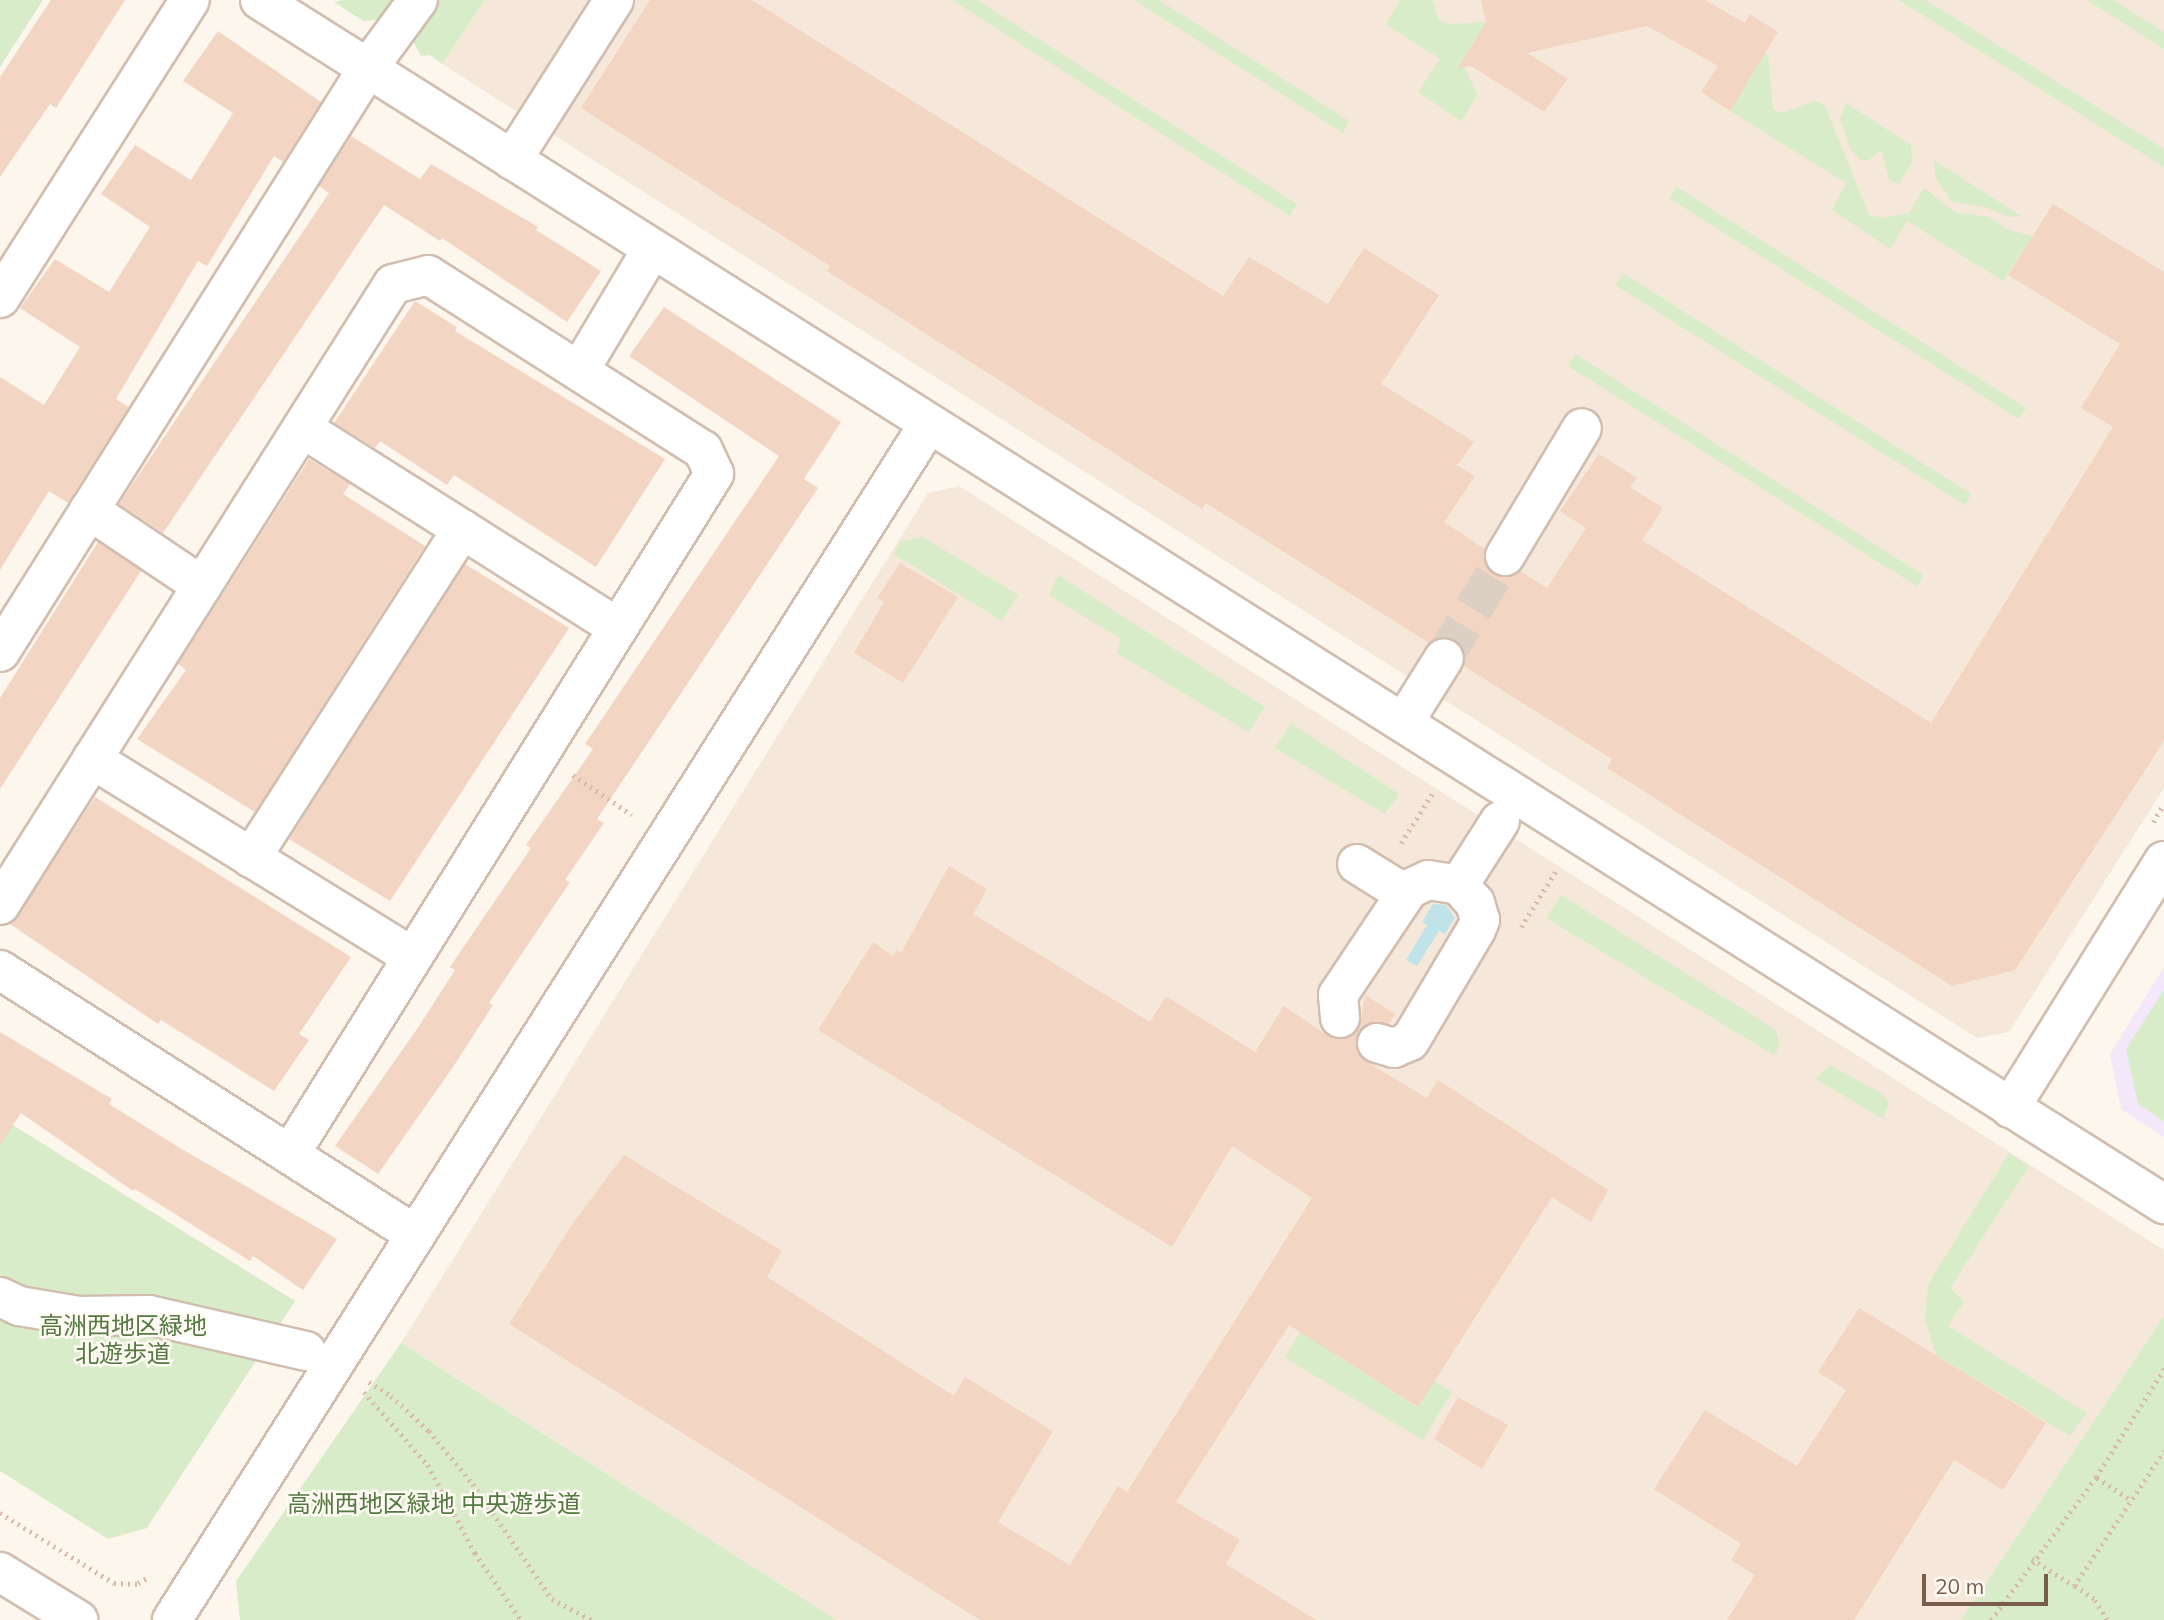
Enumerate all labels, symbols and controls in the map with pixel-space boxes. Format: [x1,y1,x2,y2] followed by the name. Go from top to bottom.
[39,1312,207,1368] park label: 高洲西地区緑地 北遊歩道
[287,1490,581,1518] park label: 高洲西地区緑地 中央遊歩道
[1926,1560,2052,1604] scale bar
[1935,1573,1984,1599] text: 20 m

